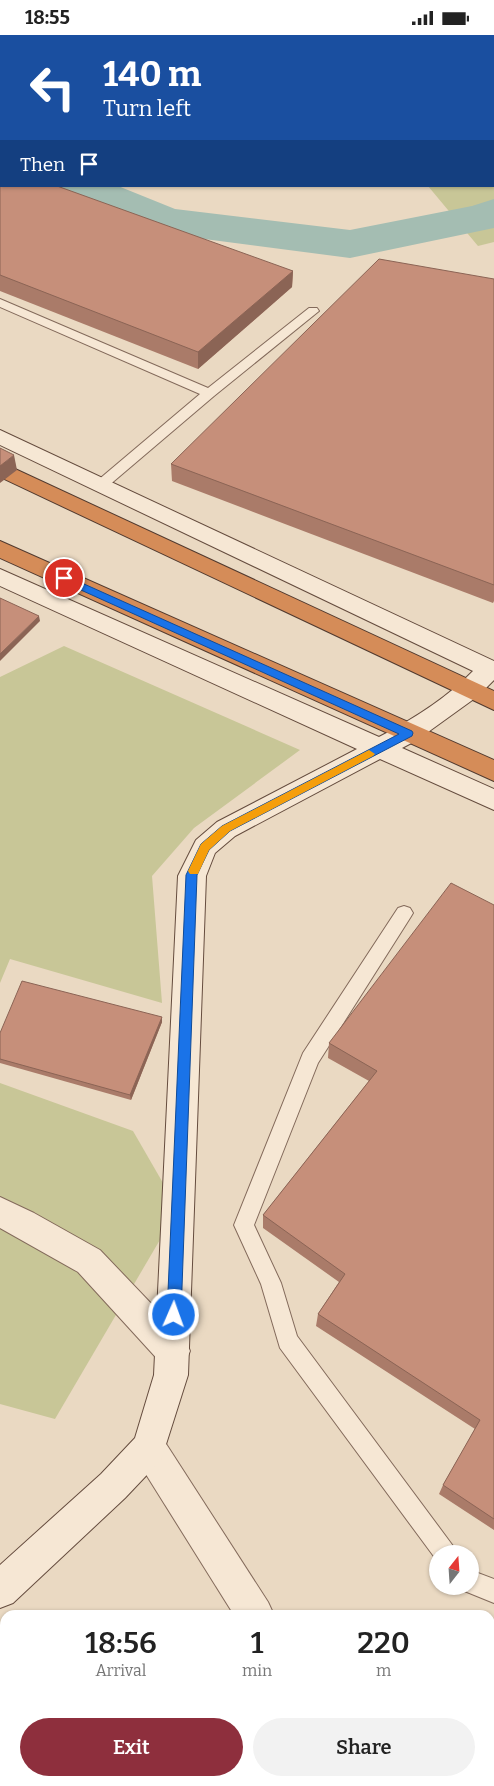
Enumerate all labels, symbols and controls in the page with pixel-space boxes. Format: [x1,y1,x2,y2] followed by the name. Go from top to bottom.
[25,6,70,29] text: 18:55
[103,53,201,95] text: 140 m
[20,55,85,120] icon: left
[103,95,191,122] text: Turn left
[75,150,103,178] icon: arrive
[20,153,65,176] text: Then
[43,557,85,599] pin
[50,564,78,592] icon: arrive
[147,1288,199,1340] position arrow
[429,1545,479,1595] north arrow
[429,1545,479,1595] map controls
[85,1625,157,1661] text: 18:56
[251,1625,263,1661] text: 1
[357,1625,410,1661] text: 220
[96,1661,146,1680] text: Arrival
[242,1661,272,1680] text: min
[376,1661,391,1680] text: m
[20,1718,243,1776] button: Exit
[253,1718,475,1776] button: Share

